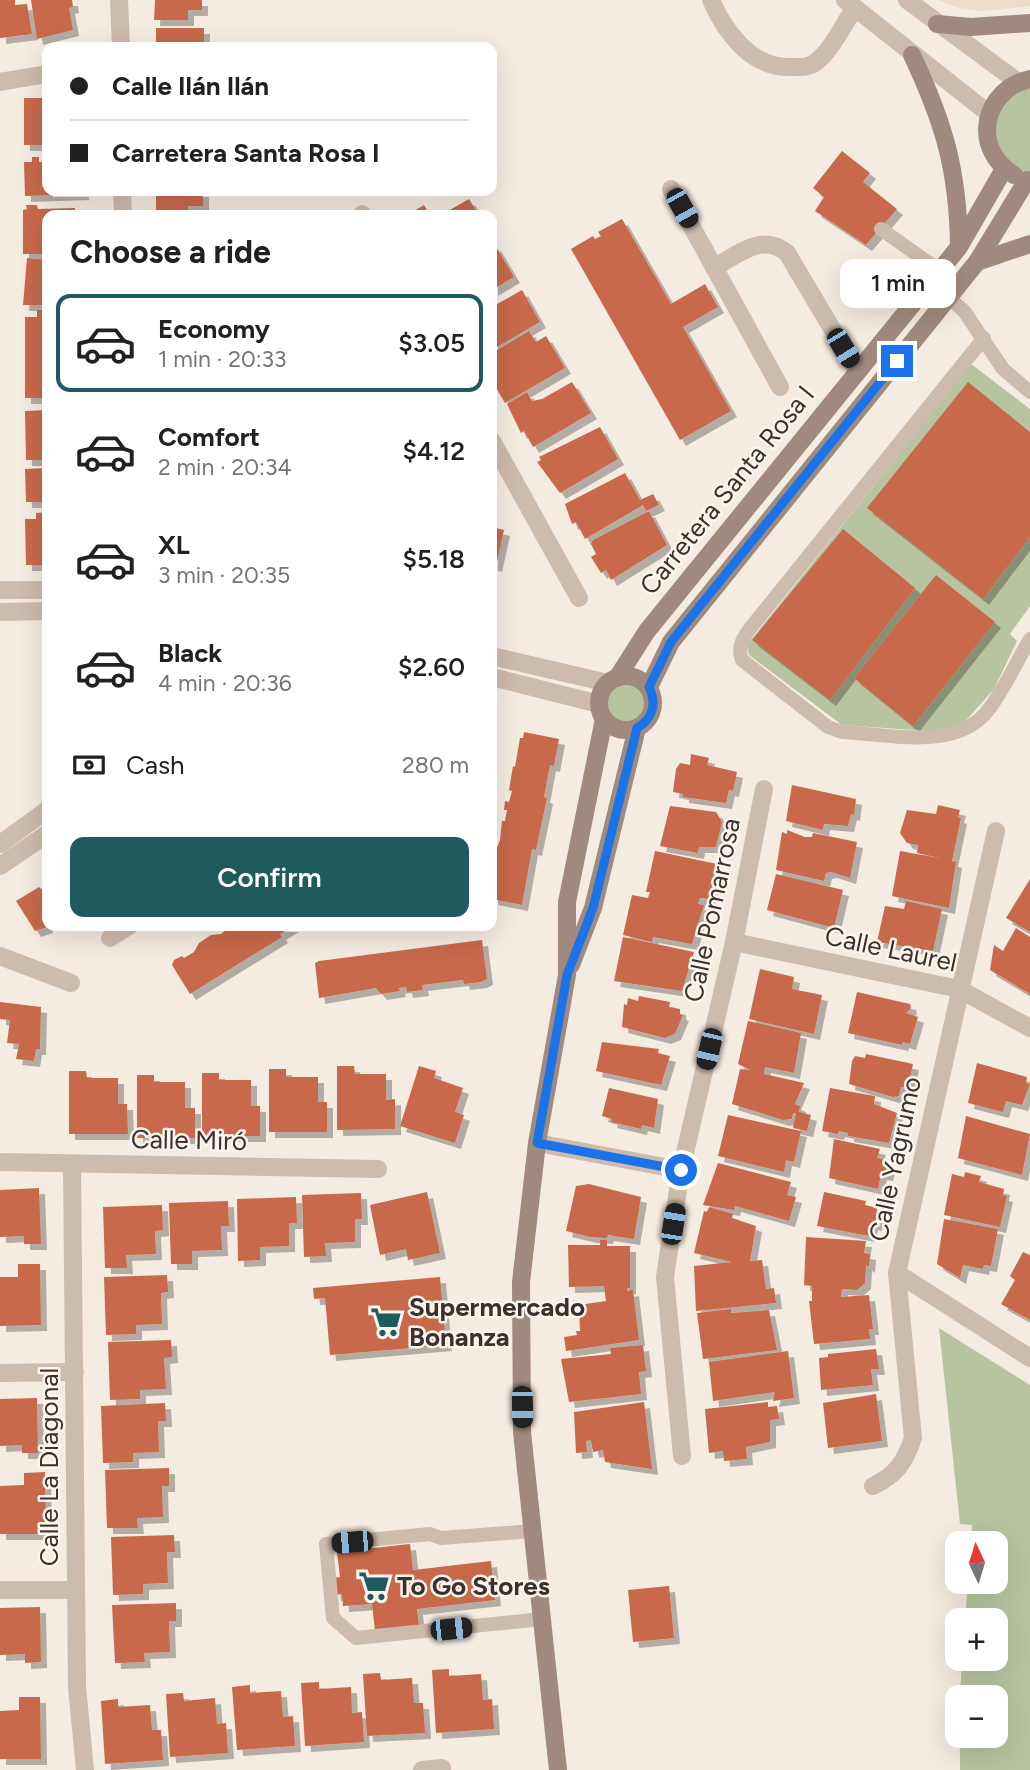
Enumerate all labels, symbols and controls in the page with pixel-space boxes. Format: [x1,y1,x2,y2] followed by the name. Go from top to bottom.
[112,70,269,102] text: Calle Ilán Ilán
[112,137,380,169] text: Carretera Santa Rosa I
[663,185,702,231] car
[70,233,271,271] text: Choose a ride
[839,260,955,308] callout: 1 min
[871,269,925,297] text: 1 min
[74,312,137,375] icon: car
[158,313,270,345] text: Economy
[824,325,863,371] car
[398,327,465,359] text: $3.05
[158,345,287,373] text: 1 min · 20:33
[881,345,913,377] route end
[633,379,821,601] street label: Carretera Santa Rosa I
[74,420,137,483] icon: car
[158,421,260,453] text: Comfort
[402,435,465,467] text: $4.12
[158,453,292,481] text: 2 min · 20:34
[74,528,137,591] icon: car
[158,529,190,561] text: XL
[403,543,465,575] text: $5.18
[158,561,290,589] text: 3 min · 20:35
[74,636,137,699] icon: car
[158,637,222,669] text: Black
[398,651,465,683] text: $2.60
[158,669,292,697] text: 4 min · 20:36
[70,746,108,784] icon: cash
[126,749,185,781] text: Cash
[402,751,469,779] text: 280 m
[677,815,747,1005] street label: Calle Pomarrosa
[70,837,469,917] button: Confirm
[822,919,960,979] street label: Calle Laurel
[695,1026,724,1072] car
[862,1074,928,1244] street label: Calle Yagrumo
[131,1123,247,1157] street label: Calle Miró
[665,1154,697,1186] route start
[660,1202,687,1246] car
[409,1291,585,1353] place label: Supermercado Bonanza
[369,1305,403,1339] supermarket icon: Supermercado Bonanza
[33,1368,65,1566] street label: Calle La Diagonal
[512,1386,533,1428] car
[331,1530,374,1554] car
[945,1531,1008,1594] north arrow
[945,1531,1008,1748] map controls
[357,1569,391,1603] supermarket icon: To Go Stores
[397,1570,550,1602] place label: To Go Stores
[945,1608,1008,1671] button: +
[430,1616,473,1642] car
[945,1685,1008,1748] button: −

